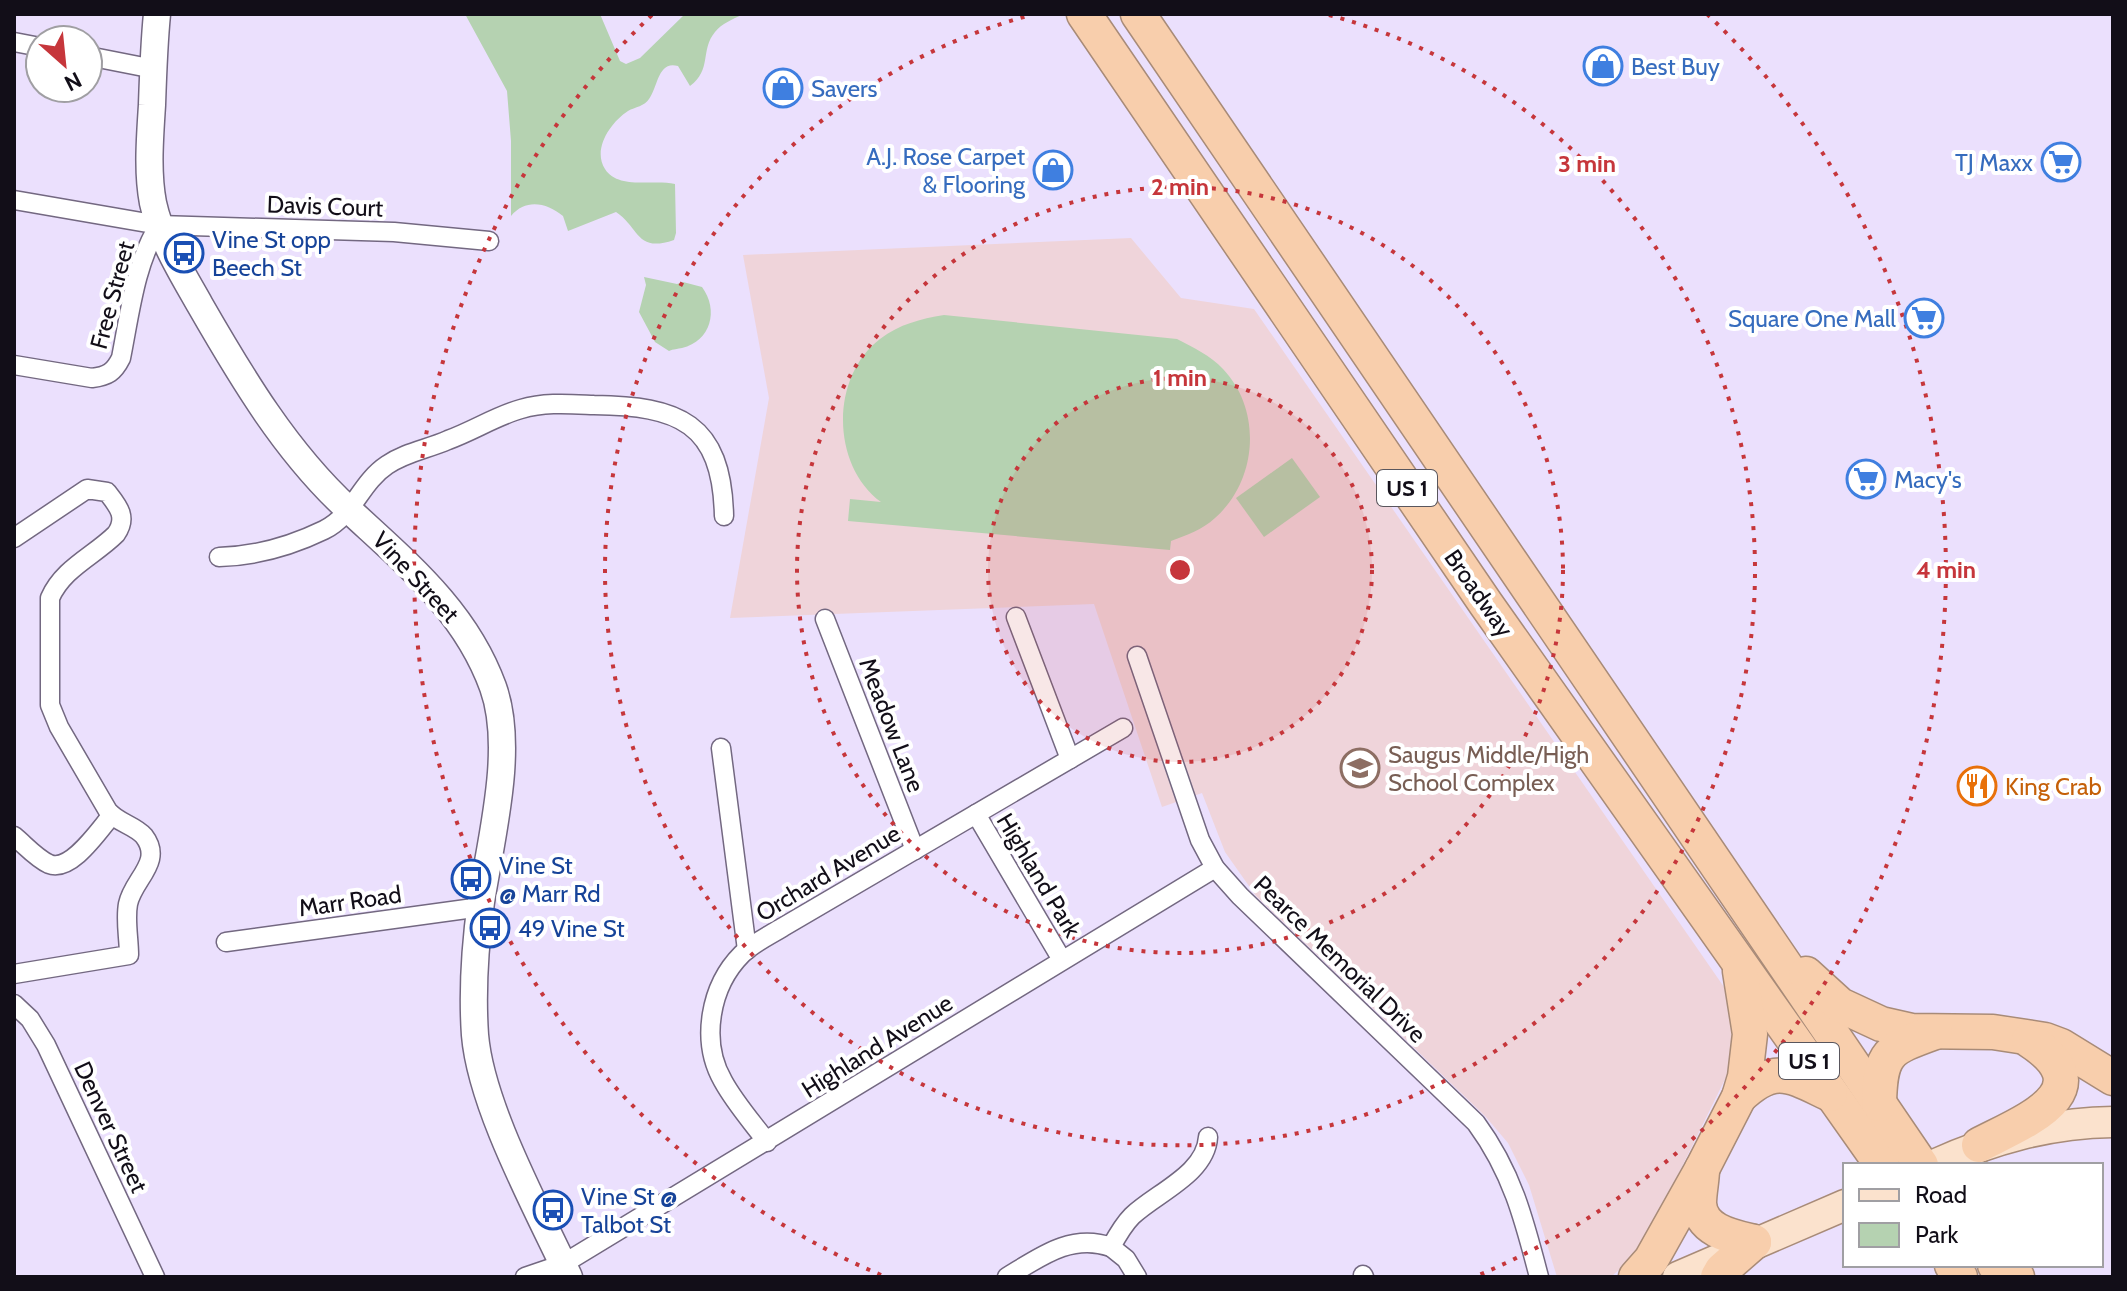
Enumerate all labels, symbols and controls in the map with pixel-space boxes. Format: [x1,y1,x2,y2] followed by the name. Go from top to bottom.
[24,24,104,104] north arrow
[1582,45,1624,87] shop icon: Best Buy
[1631,52,1720,81] place label: Best Buy
[60,66,86,97] text: N
[762,67,804,109] shop icon: Savers
[811,74,878,103] place label: Savers
[2040,141,2082,183] supermarket icon: TJ Maxx
[866,142,1026,199] place label: A.J. Rose Carpet & Flooring
[1955,148,2034,177] place label: TJ Maxx
[1032,149,1074,191] shop icon: A.J. Rose Carpet & Flooring
[1558,149,1616,178] text: 3 min
[1151,172,1209,201] text: 2 min
[266,189,384,223] street label: Davis Court
[212,225,331,282] place label: Vine St opp Beech St
[163,232,205,274] bus stop icon: Vine St opp Beech St
[84,238,140,352] street label: Free Street
[1903,297,1945,339] supermarket icon: Square One Mall
[1728,304,1896,333] place label: Square One Mall
[1153,363,1207,392] text: 1 min
[1845,458,1887,500] supermarket icon: Macy's
[1894,465,1962,494] place label: Macy's
[1377,470,1437,506] road number: US 1
[367,526,465,628] street label: Vine Street
[1438,544,1520,642] street label: Broadway
[1916,555,1976,584] text: 4 min
[1166,556,1194,584] centre of rings
[853,654,931,796] street label: Meadow Lane
[1388,740,1589,797] place label: Saugus Middle/High School Complex
[1339,747,1381,789] school or university icon: Saugus Middle/High School Complex
[1956,765,1998,807] restaurant icon: King Crab
[2005,772,2102,801] place label: King Crab
[991,808,1087,942] street label: Highland Park
[751,819,905,927] street label: Orchard Avenue
[499,851,601,908] place label: Vine St @ Marr Rd
[450,858,492,900] bus stop icon: Vine St @ Marr Rd
[1248,869,1432,1049] street label: Pearce Memorial Drive
[297,879,403,923] street label: Marr Road
[469,907,511,949] bus stop icon: 49 Vine St
[518,914,625,943] place label: 49 Vine St
[796,988,958,1104] street label: Highland Avenue
[1779,1043,1839,1079] road number: US 1
[68,1057,154,1197] street label: Denver Street
[1843,1163,2103,1267] legend
[1915,1180,1967,1209] text: Road
[581,1182,677,1239] place label: Vine St @ Talbot St
[532,1189,574,1231] bus stop icon: Vine St @ Talbot St
[1915,1220,1958,1249] text: Park

